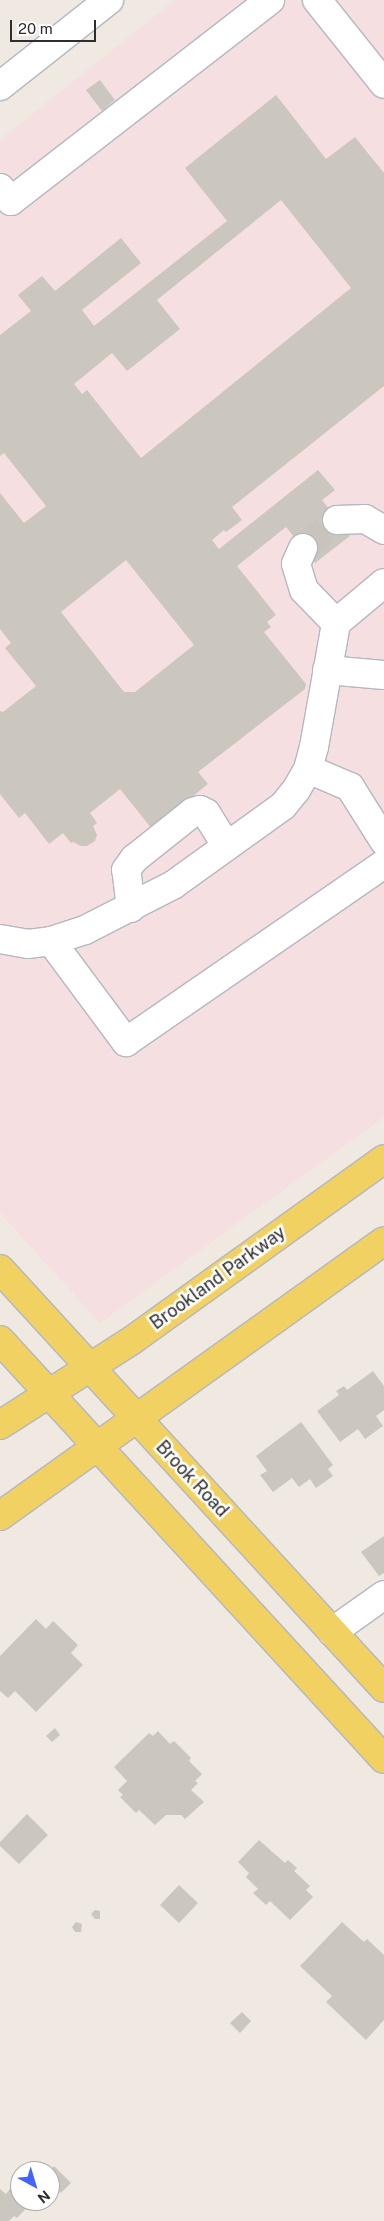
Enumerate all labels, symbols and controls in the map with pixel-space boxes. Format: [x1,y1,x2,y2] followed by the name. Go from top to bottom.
[12,10,99,42] scale bar
[18,20,53,37] text: 20 m
[146,1222,290,1334] street label: Brookland Parkway
[151,1436,233,1522] street label: Brook Road
[10,2161,60,2211] north arrow
[35,2187,53,2207] text: N

